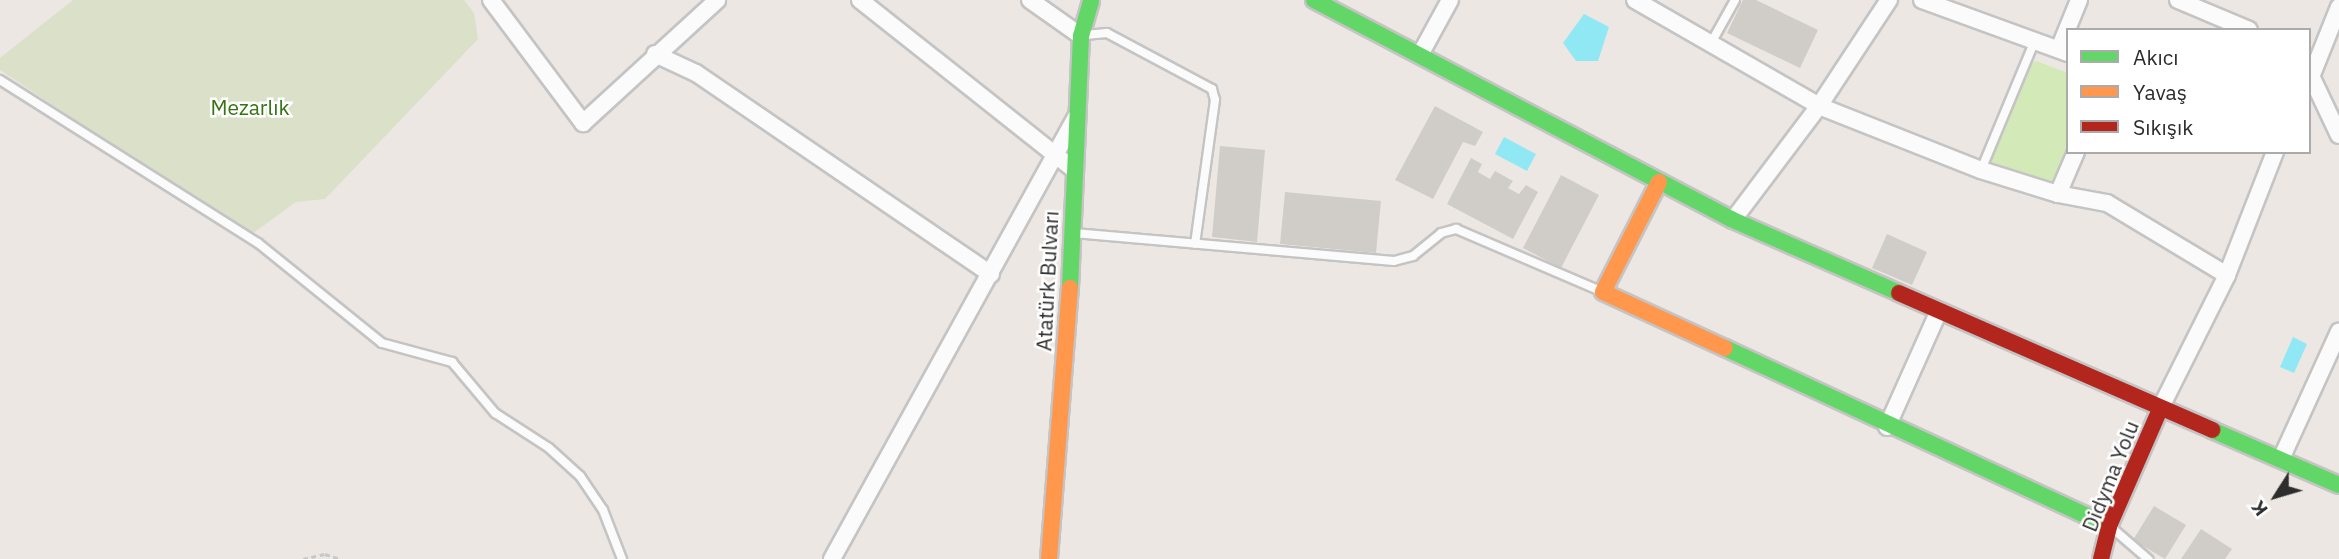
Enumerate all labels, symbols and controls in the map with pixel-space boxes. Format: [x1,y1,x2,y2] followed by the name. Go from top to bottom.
[2066,28,2311,154] legend
[2133,43,2179,71] text: Akıcı
[2133,78,2187,106] text: Yavaş
[210,94,290,120] park label: Mezarlık
[2133,113,2193,141] text: Sıkışık
[1031,210,1063,352] street label: Atatürk Bulvarı
[2076,417,2144,535] street label: Didyma Yolu
[2241,461,2311,531] north arrow
[2246,496,2273,521] text: K

